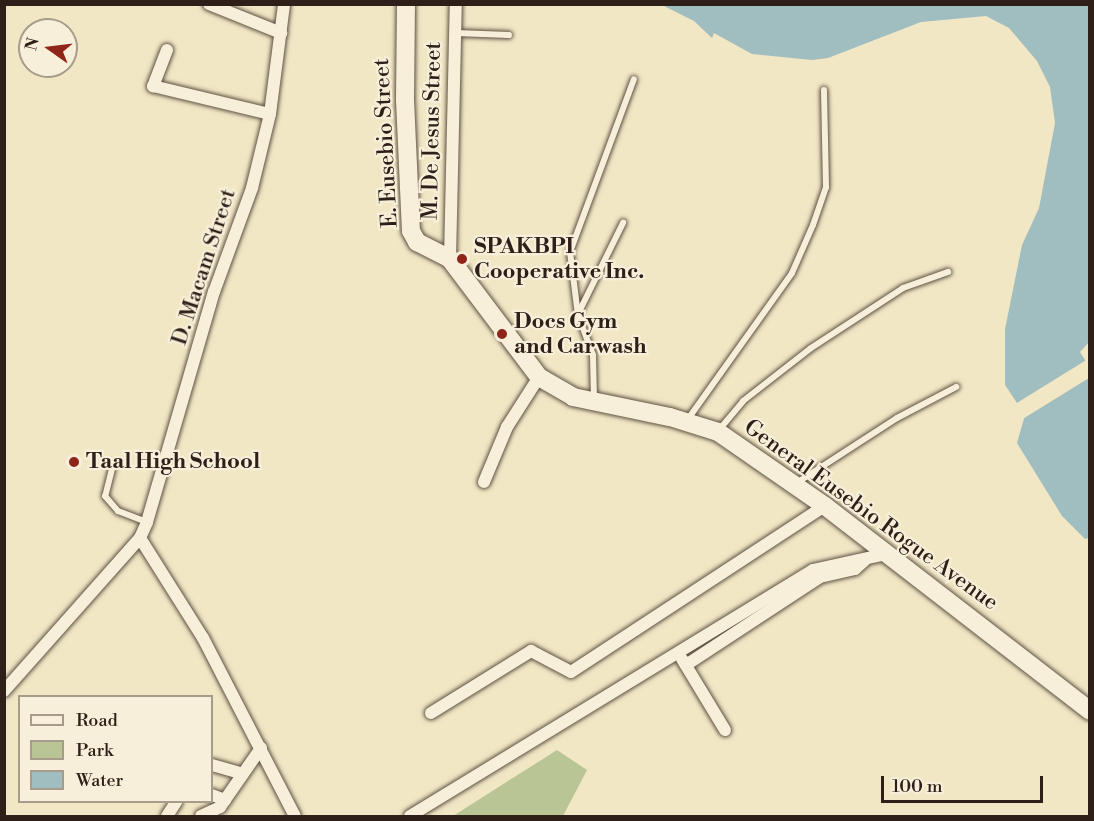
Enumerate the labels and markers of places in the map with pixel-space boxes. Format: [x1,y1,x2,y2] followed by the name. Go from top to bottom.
[474,233,644,284] place label: SPAKBPI Cooperative Inc.
[455,252,469,266] marker: SPAKBPI Cooperative Inc.
[514,308,647,360] place label: Docs Gym and Carwash
[495,327,509,341] marker: Docs Gym and Carwash
[86,449,260,475] place label: Taal High School
[67,455,81,469] marker: Taal High School

